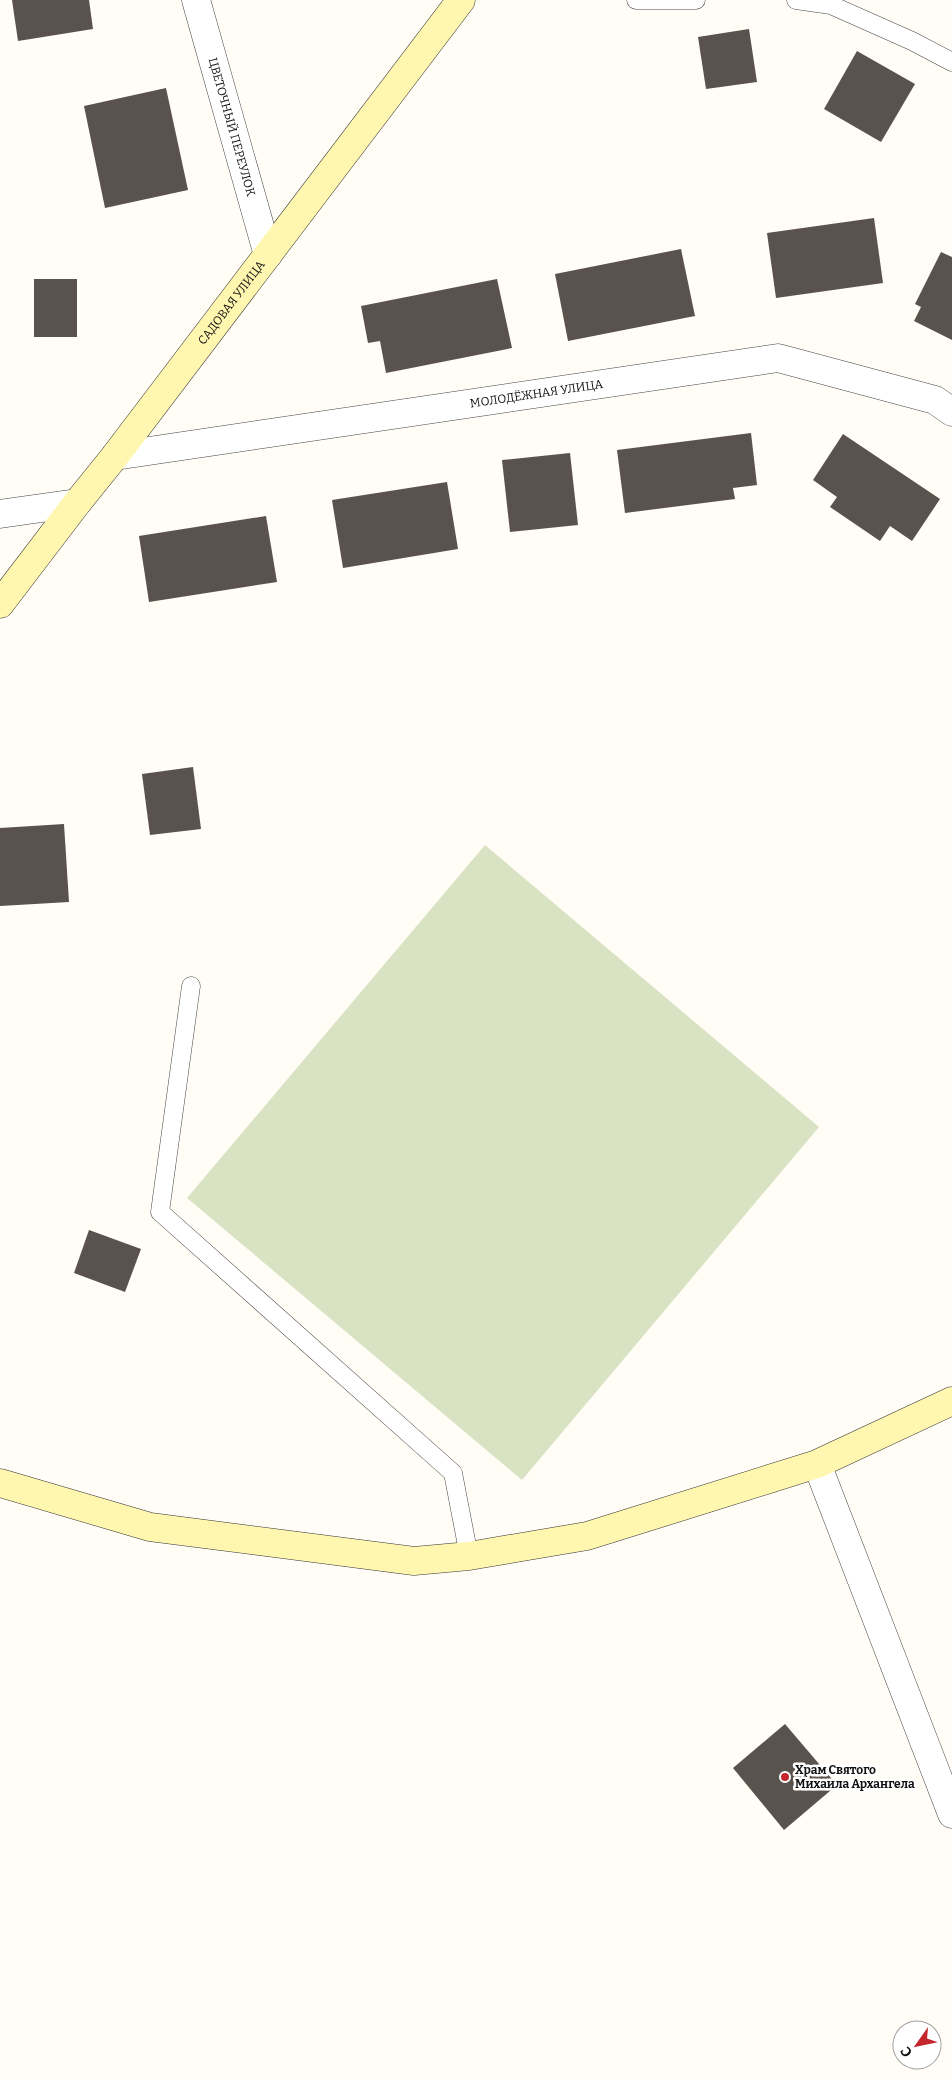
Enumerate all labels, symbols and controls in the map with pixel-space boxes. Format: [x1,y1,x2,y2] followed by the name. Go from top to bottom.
[206,56,258,198] street label: ЦВЕТОЧНЫЙ ПЕРЕУЛОК
[195,257,268,347] street label: САДОВАЯ УЛИЦА
[469,377,604,410] street label: МОЛОДЁЖНАЯ УЛИЦА
[795,1763,915,1791] place label: Храм Святого Михаила Архангела
[779,1771,791,1783] marker: Храм Святого Михаила Архангела
[892,2020,942,2070] north arrow
[897,2043,916,2060] text: С

